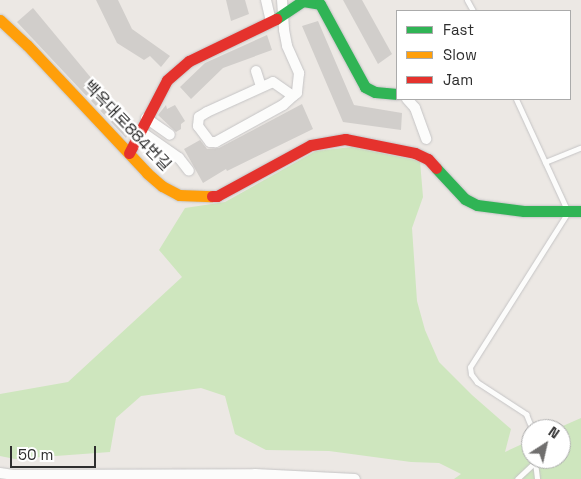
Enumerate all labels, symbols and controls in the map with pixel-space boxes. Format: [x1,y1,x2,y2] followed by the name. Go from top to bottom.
[396,10,571,100] legend
[443,20,474,39] text: Fast
[443,45,477,64] text: Slow
[443,70,473,89] text: Jam
[79,77,175,175] street label: 백옥대로884번길
[521,419,571,469] north arrow
[545,422,563,443] text: N
[12,436,99,468] scale bar
[18,445,53,464] text: 50 m

